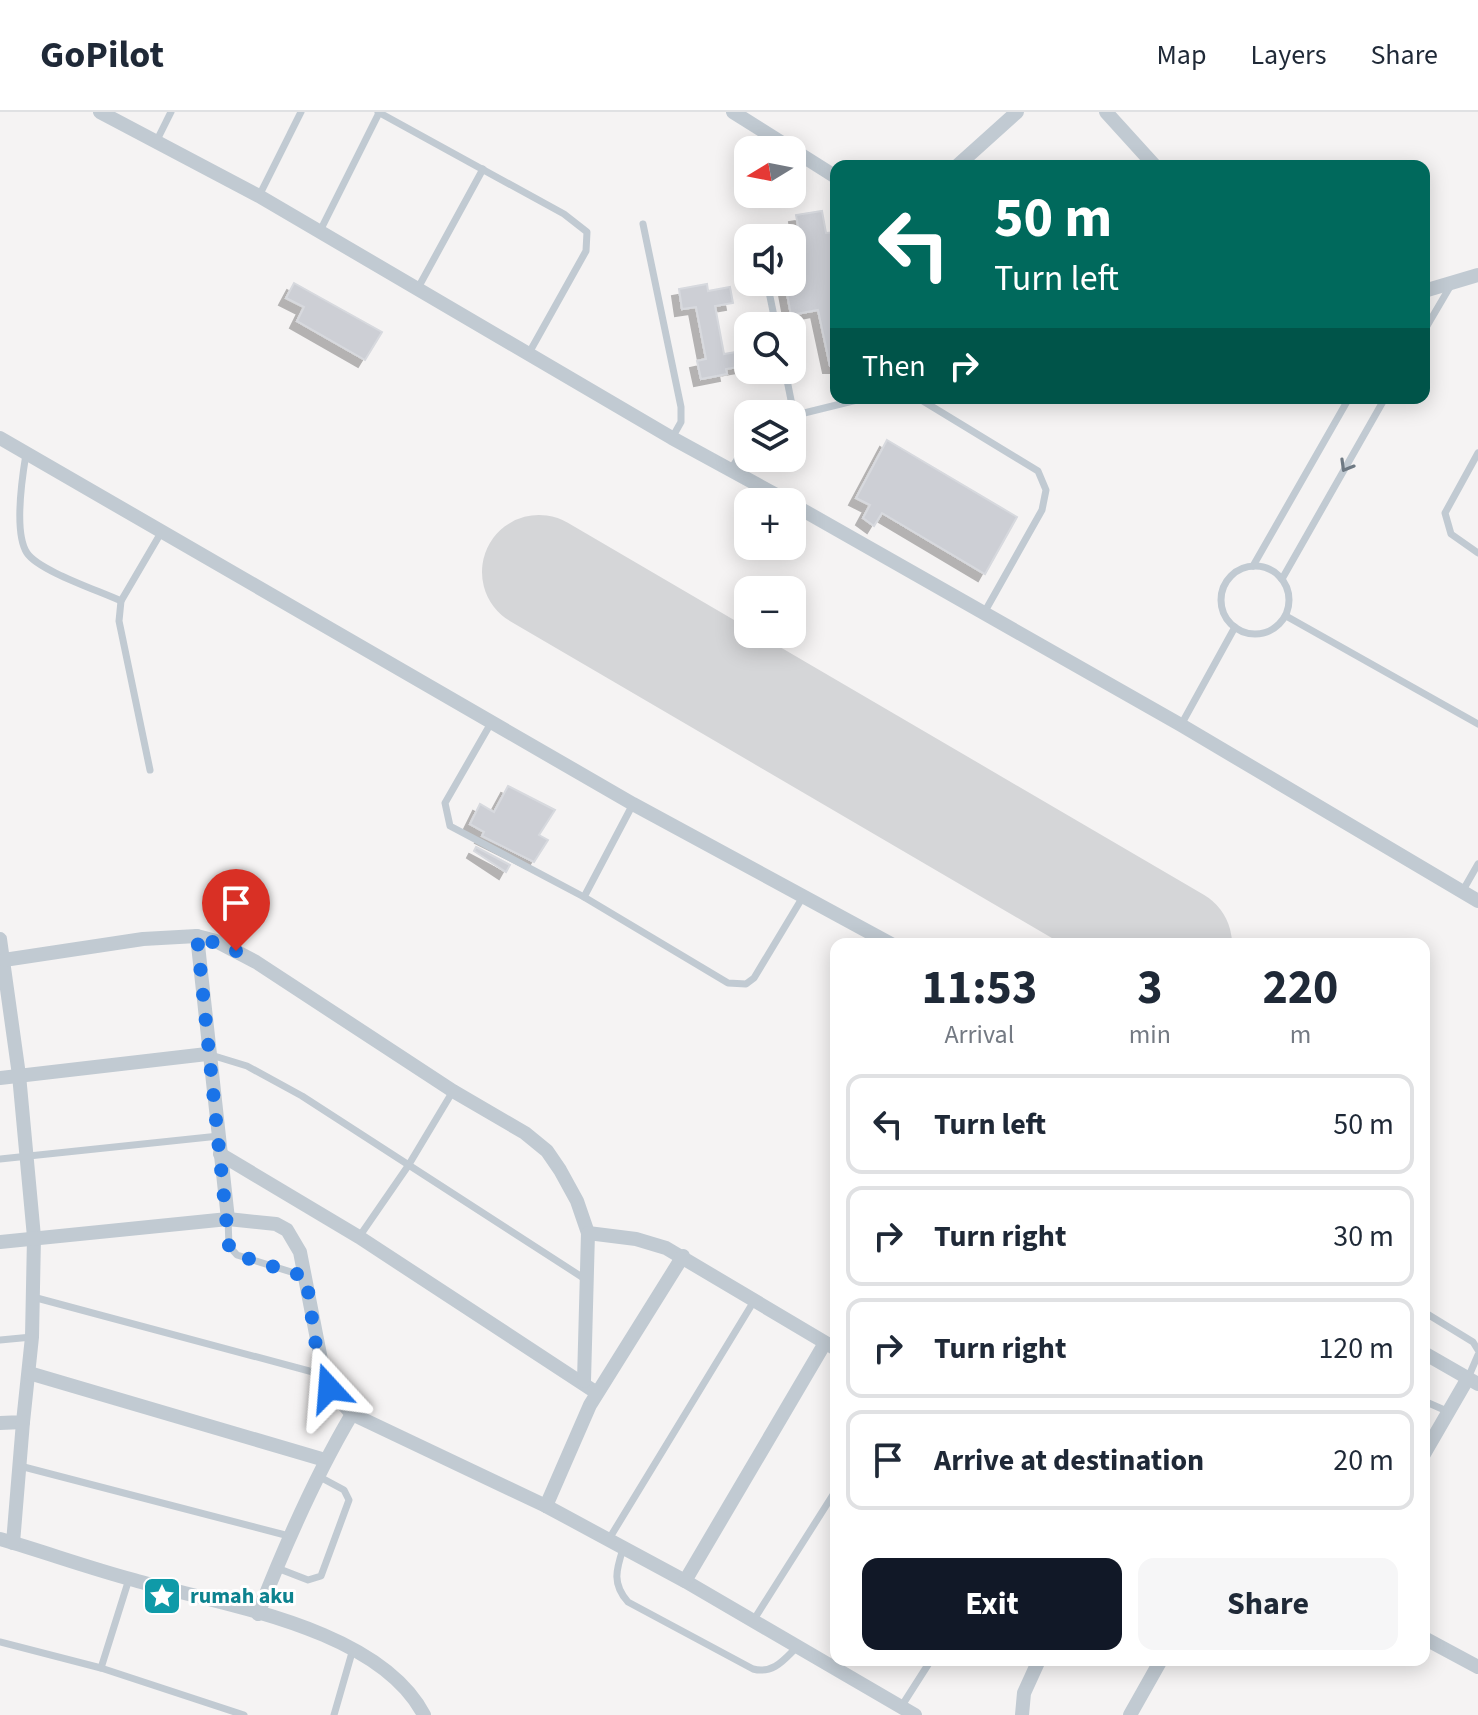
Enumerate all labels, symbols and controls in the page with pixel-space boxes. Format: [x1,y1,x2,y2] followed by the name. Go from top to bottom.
[40,28,164,82] text: GoPilot
[1156,35,1206,75] text: Map
[1250,35,1326,75] text: Layers
[1370,35,1438,75] text: Share
[734,136,806,208] north arrow
[734,136,806,648] map controls
[994,179,1112,258] text: 50 m
[862,192,966,296] icon: left
[734,224,806,296] button: sound
[994,253,1119,304] text: Turn left
[734,312,806,384] button: search
[942,344,986,388] icon: right
[862,345,926,388] text: Then
[734,400,806,472] button: layers
[1340,457,1356,472] one-way arrow
[734,488,806,560] button: +
[734,576,806,648] button: −
[202,869,270,951] pin
[214,881,258,925] icon: arrive
[921,954,1037,1022] text: 11:53
[1137,954,1163,1022] text: 3
[1262,954,1338,1022] text: 220
[944,1016,1014,1053] text: Arrival
[1129,1016,1171,1053] text: min
[1290,1016,1311,1053] text: m
[866,1102,910,1146] icon: left
[934,1103,1046,1146] text: Turn left
[1333,1103,1394,1146] text: 50 m
[866,1214,910,1258] icon: right
[934,1215,1066,1258] text: Turn right
[1333,1215,1394,1258] text: 30 m
[866,1326,910,1370] icon: right
[934,1327,1066,1370] text: Turn right
[1318,1327,1394,1370] text: 120 m
[287,1346,371,1430] position arrow
[866,1438,910,1482] icon: arrive
[934,1439,1204,1482] text: Arrive at destination
[1333,1439,1394,1482] text: 20 m
[862,1558,1122,1650] button: Exit
[1138,1558,1398,1650] button: Share
[141,1575,183,1617] place icon: rumah aku
[190,1580,294,1612] place label: rumah aku

